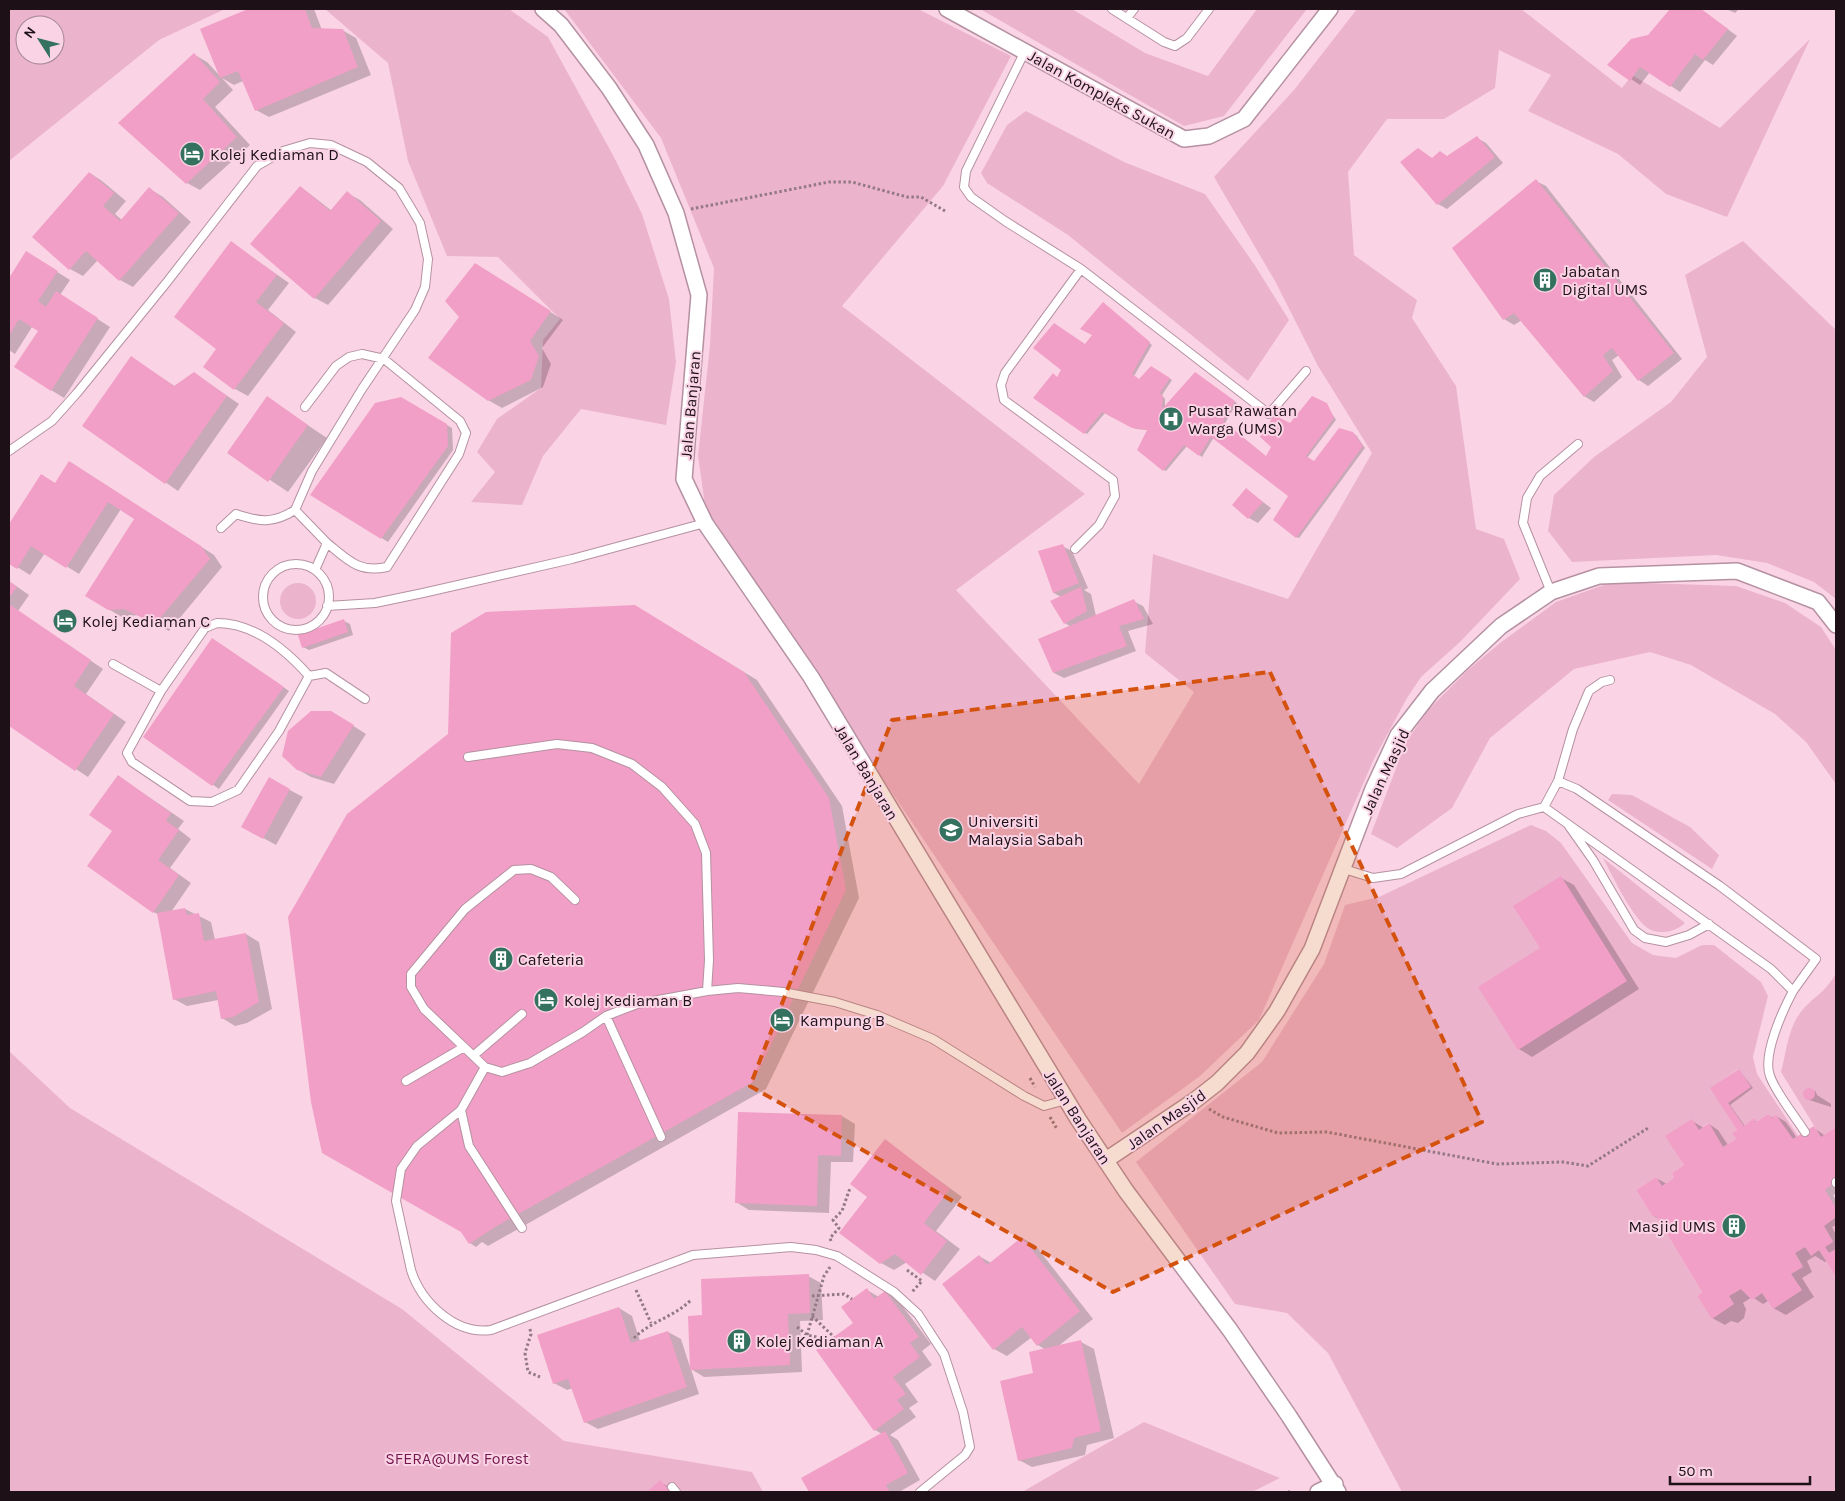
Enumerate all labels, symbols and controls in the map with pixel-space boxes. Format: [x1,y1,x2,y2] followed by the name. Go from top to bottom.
[15,15,65,65] north arrow
[20,24,40,42] text: N
[1025,46,1179,143] street label: Jalan Kompleks Sukan
[179,141,205,167] hotel icon: Kolej Kediaman D
[210,145,339,164] place label: Kolej Kediaman D
[1562,262,1648,299] place label: Jabatan Digital UMS
[1532,267,1558,293] building icon: Jabatan Digital UMS
[676,350,705,460] street label: Jalan Banjaran
[1188,401,1297,438] place label: Pusat Rawatan Warga (UMS)
[1158,406,1184,432] hospital icon: Pusat Rawatan Warga (UMS)
[52,608,78,634] hotel icon: Kolej Kediaman C
[82,612,210,631] place label: Kolej Kediaman C
[830,721,903,824] street label: Jalan Banjaran
[1357,725,1414,817] street label: Jalan Masjid
[968,812,1083,849] place label: Universiti Malaysia Sabah
[938,817,964,843] school or university icon: Universiti Malaysia Sabah
[488,946,514,972] building icon: Cafeteria
[518,950,584,969] place label: Cafeteria
[533,987,559,1013] hotel icon: Kolej Kediaman B
[564,991,692,1010] place label: Kolej Kediaman B
[769,1007,795,1033] hotel icon: Kampung B
[800,1011,885,1030] place label: Kampung B
[1040,1067,1115,1168] street label: Jalan Banjaran
[1123,1085,1209,1154] street label: Jalan Masjid
[1721,1213,1747,1239] building icon: Masjid UMS
[1628,1217,1716,1236] place label: Masjid UMS
[726,1328,752,1354] building icon: Kolej Kediaman A
[756,1332,883,1351] place label: Kolej Kediaman A
[385,1449,529,1468] park label: SFERA@UMS Forest
[1670,1454,1810,1486] scale bar
[1678,1462,1713,1480] text: 50 m

